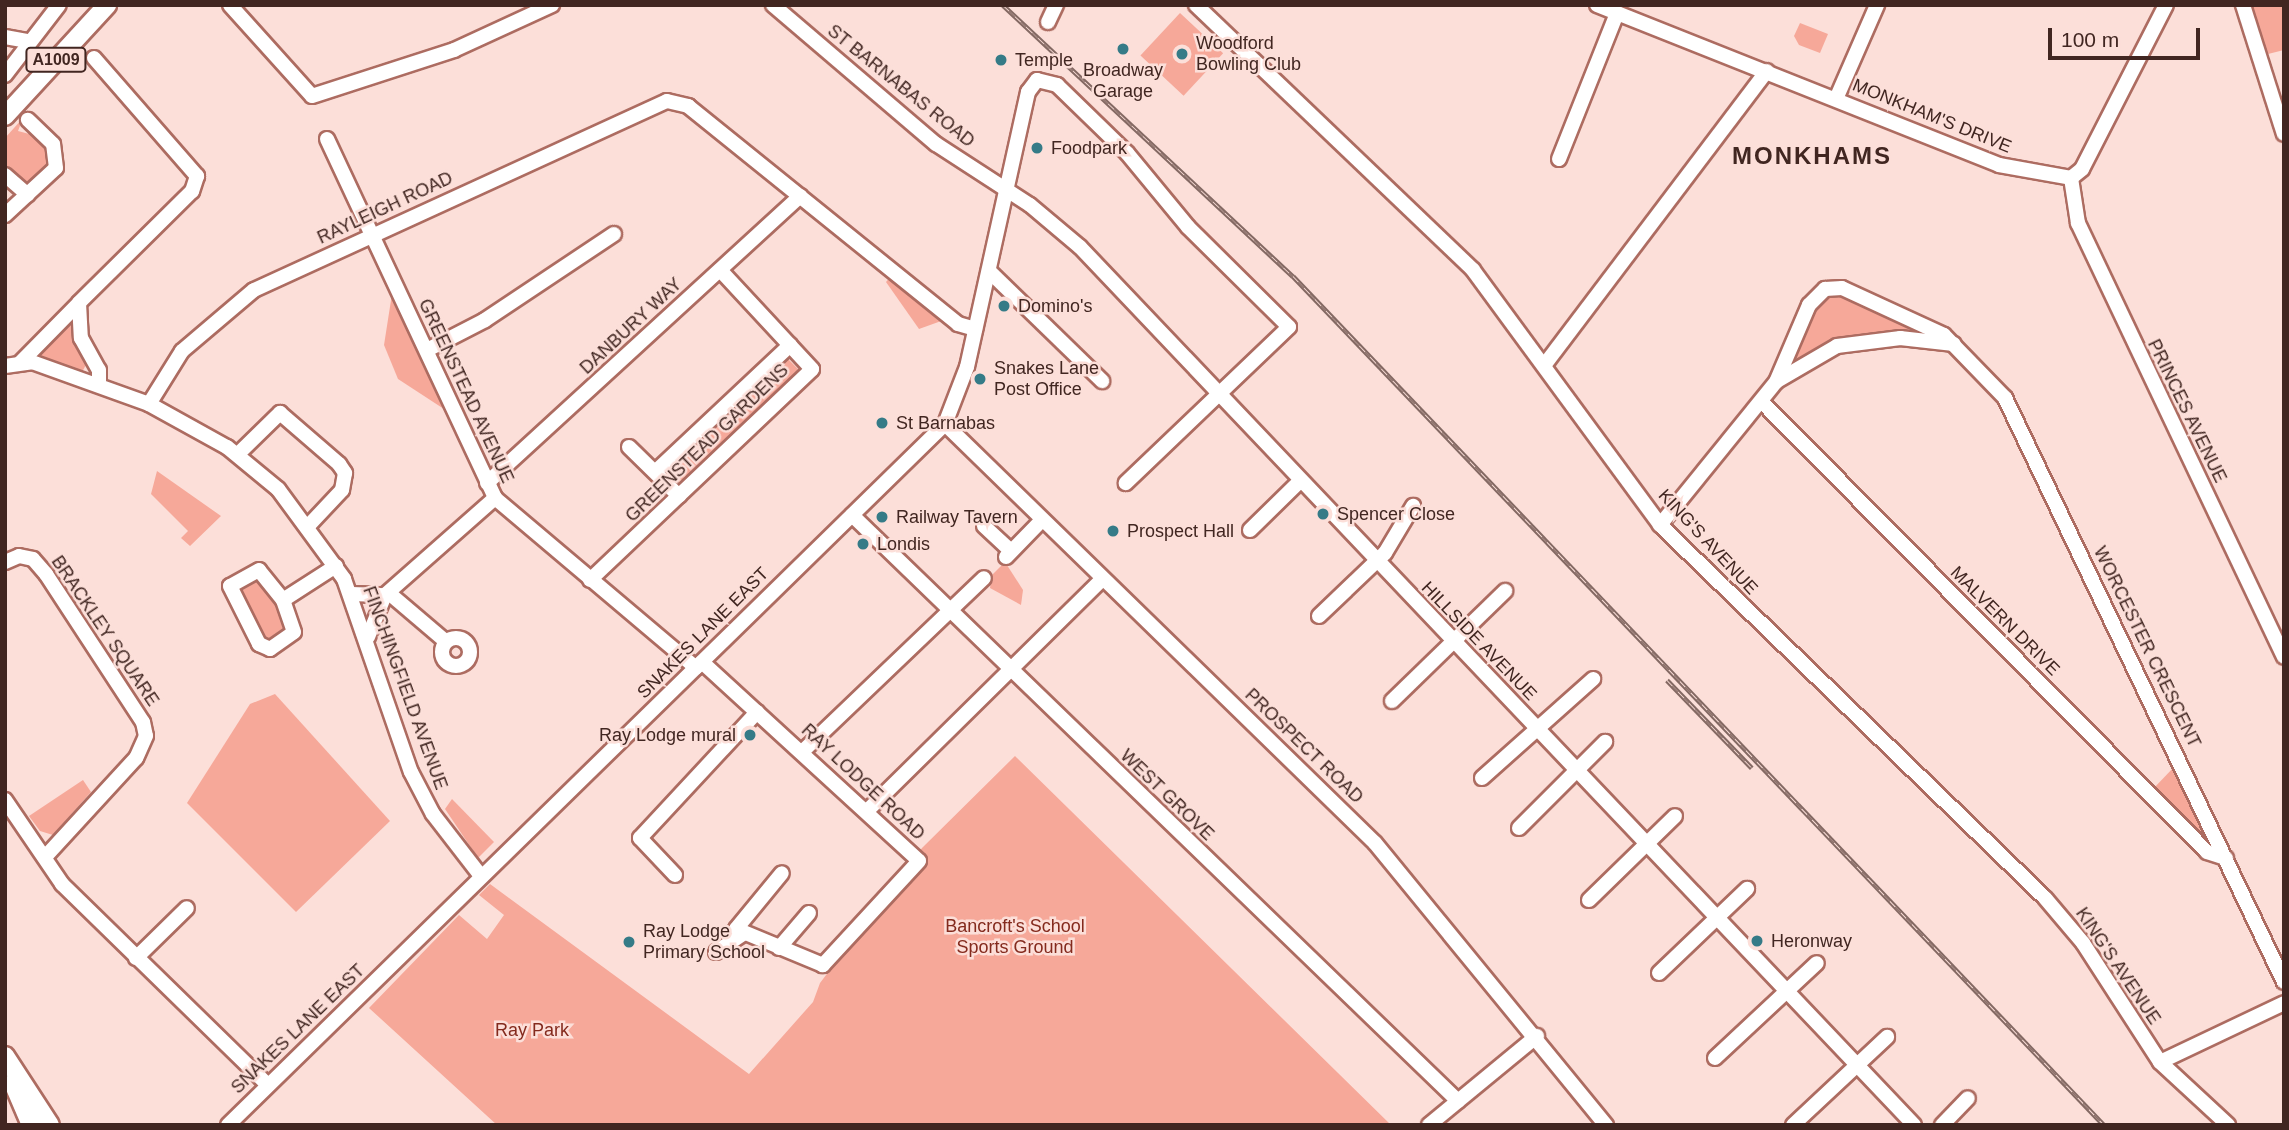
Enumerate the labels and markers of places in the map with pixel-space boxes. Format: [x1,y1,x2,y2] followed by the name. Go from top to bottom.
[1196,33,1301,76] place label: Woodford Bowling Club
[1115,41,1131,57] marker: Broadway Garage
[1174,46,1190,62] marker: Woodford Bowling Club
[1015,49,1073,71] place label: Temple
[993,52,1009,68] marker: Temple
[1083,60,1163,102] place label: Broadway Garage
[1051,137,1127,159] place label: Foodpark
[1029,140,1045,156] marker: Foodpark
[1018,295,1092,317] place label: Domino's
[996,298,1012,314] marker: Domino's
[994,358,1099,400] place label: Snakes Lane Post Office
[972,371,988,387] marker: Snakes Lane Post Office
[896,412,995,434] place label: St Barnabas
[874,415,890,431] marker: St Barnabas
[1337,503,1455,525] place label: Spencer Close
[896,506,1018,528] place label: Railway Tavern
[1315,506,1331,522] marker: Spencer Close
[874,509,890,525] marker: Railway Tavern
[1127,520,1234,542] place label: Prospect Hall
[1105,523,1121,539] marker: Prospect Hall
[877,533,930,555] place label: Londis
[855,536,871,552] marker: Londis
[599,724,736,746] place label: Ray Lodge mural
[742,727,758,743] marker: Ray Lodge mural
[643,921,765,964] place label: Ray Lodge Primary School
[1771,930,1852,952] place label: Heronway
[1749,933,1765,949] marker: Heronway
[621,934,637,950] marker: Ray Lodge Primary School

